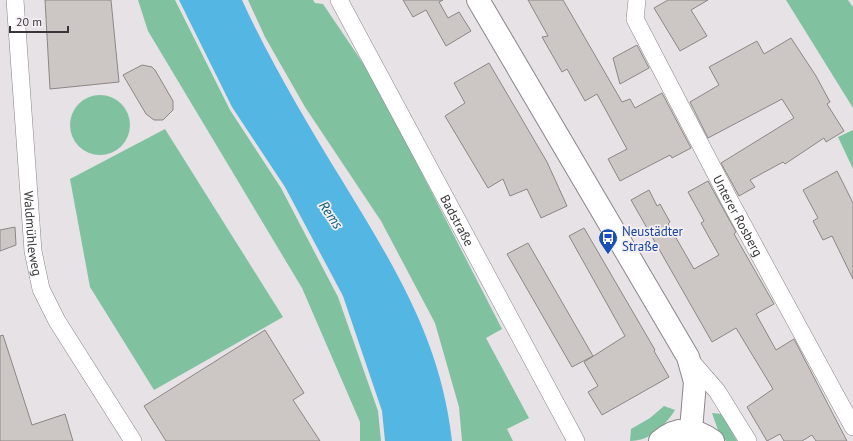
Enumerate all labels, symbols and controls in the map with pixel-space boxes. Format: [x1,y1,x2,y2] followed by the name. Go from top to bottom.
[10,8,68,34] scale bar
[16,14,42,29] text: 20 m
[709,172,766,259] street label: Unterer Rosberg
[20,190,46,277] street label: Waldmühleweg
[436,192,478,249] street label: Badstraße
[315,198,347,233] water label: Rems
[622,223,684,255] place label: Neustädter Straße
[597,227,619,255] bus stop icon: Neustädter Straße

